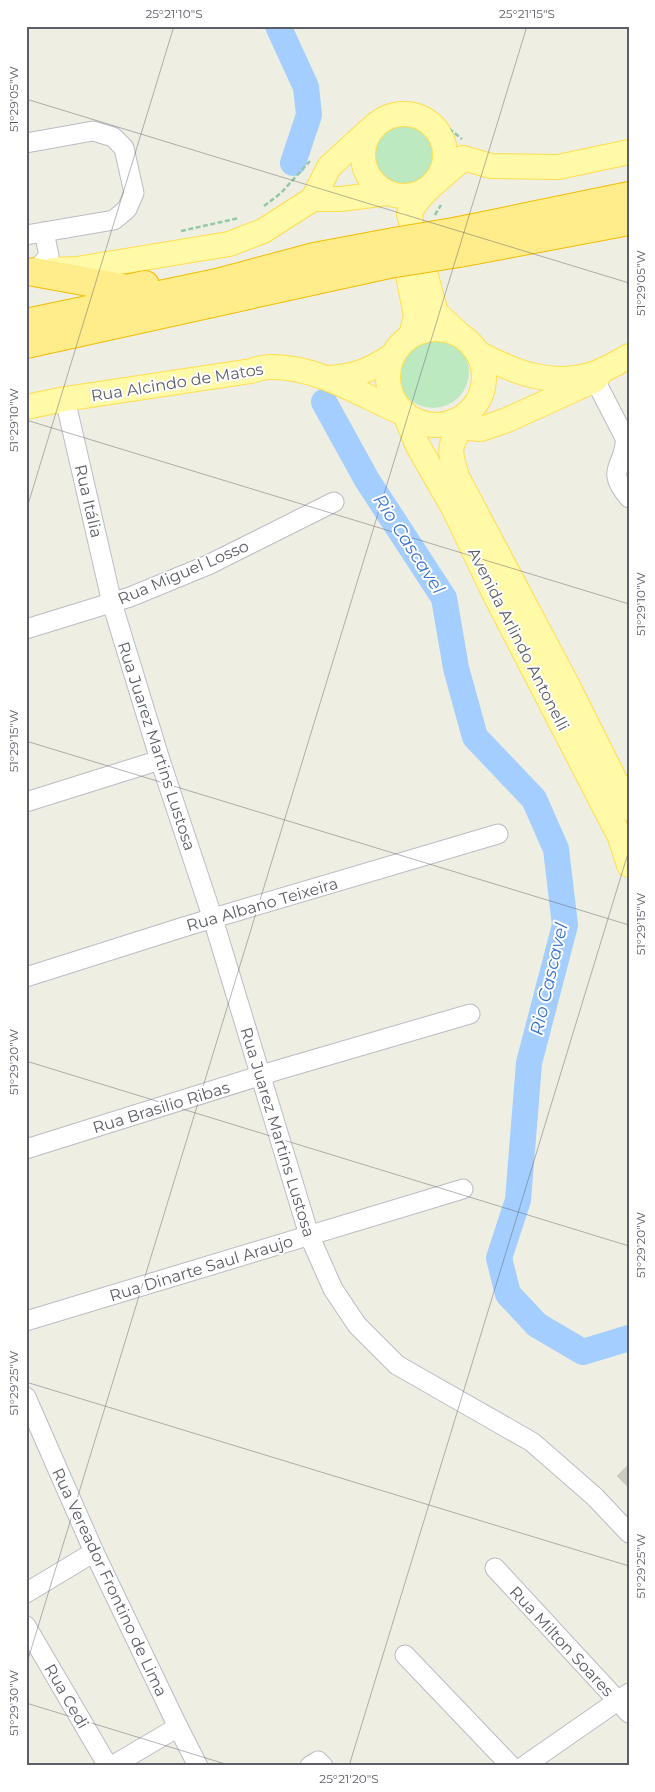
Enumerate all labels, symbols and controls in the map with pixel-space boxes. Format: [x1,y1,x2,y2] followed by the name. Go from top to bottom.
[145,6,203,21] text: 25°21'10"S
[499,6,555,21] text: 25°21'15"S
[6,66,21,132] text: 51°29'05"W
[633,250,648,316] text: 51°29'05"W
[90,359,265,406] street label: Rua Alcindo de Matos
[6,388,21,452] text: 51°29'10"W
[71,463,106,540] street label: Rua Itália
[369,490,450,598] water label: Rio Cascavel
[115,536,252,609] street label: Rua Miguel Losso
[464,545,573,734] street label: Avenida Arlindo Antonelli
[633,572,648,636] text: 51°29'10"W
[114,639,199,853] street label: Rua Juarez Martins Lustosa
[6,710,21,772] text: 51°29'15"W
[184,874,340,935] street label: Rua Albano Teixeira
[633,893,648,955] text: 51°29'15"W
[525,920,573,1037] water label: Rio Cascavel
[236,1025,319,1239] street label: Rua Juarez Martins Lustosa
[6,1029,21,1095] text: 51°29'20"W
[90,1078,232,1137] street label: Rua Brasilio Ribas
[633,1212,648,1278] text: 51°29'20"W
[107,1231,295,1305] street label: Rua Dinarte Saul Araujo
[6,1351,21,1415] text: 51°29'25"W
[48,1465,171,1700] street label: Rua Vereador Frontino de Lima
[633,1534,648,1598] text: 51°29'25"W
[506,1582,618,1701] street label: Rua Milton Soares
[40,1660,93,1732] street label: Rua Cedi
[6,1670,21,1736] text: 51°29'30"W
[319,1771,379,1786] text: 25°21'20"S

